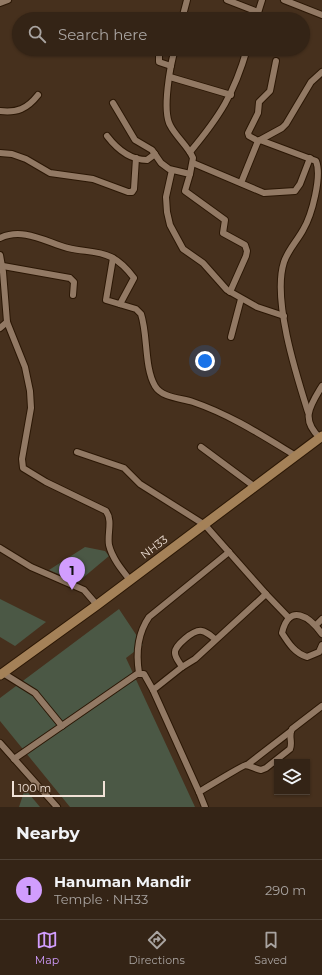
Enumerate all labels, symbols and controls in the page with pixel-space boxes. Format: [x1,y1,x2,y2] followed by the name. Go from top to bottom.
[12,12,310,56] search box
[26,23,48,45] icon: search
[58,25,147,44] text: Search here
[195,351,215,371] your location
[138,532,170,562] street label: NH33
[59,557,85,590] pin: 1
[274,759,310,795] map controls
[274,759,310,795] button: layers
[12,779,105,798] scale bar
[18,781,51,795] text: 100 m
[16,823,80,843] text: Nearby
[54,872,191,891] text: Hanuman Mandir
[26,882,32,898] text: 1
[265,882,306,898] text: 290 m
[54,891,148,907] text: Temple · NH33
[35,929,59,967] tab: Map
[129,929,185,967] tab: Directions
[254,929,287,967] tab: Saved

